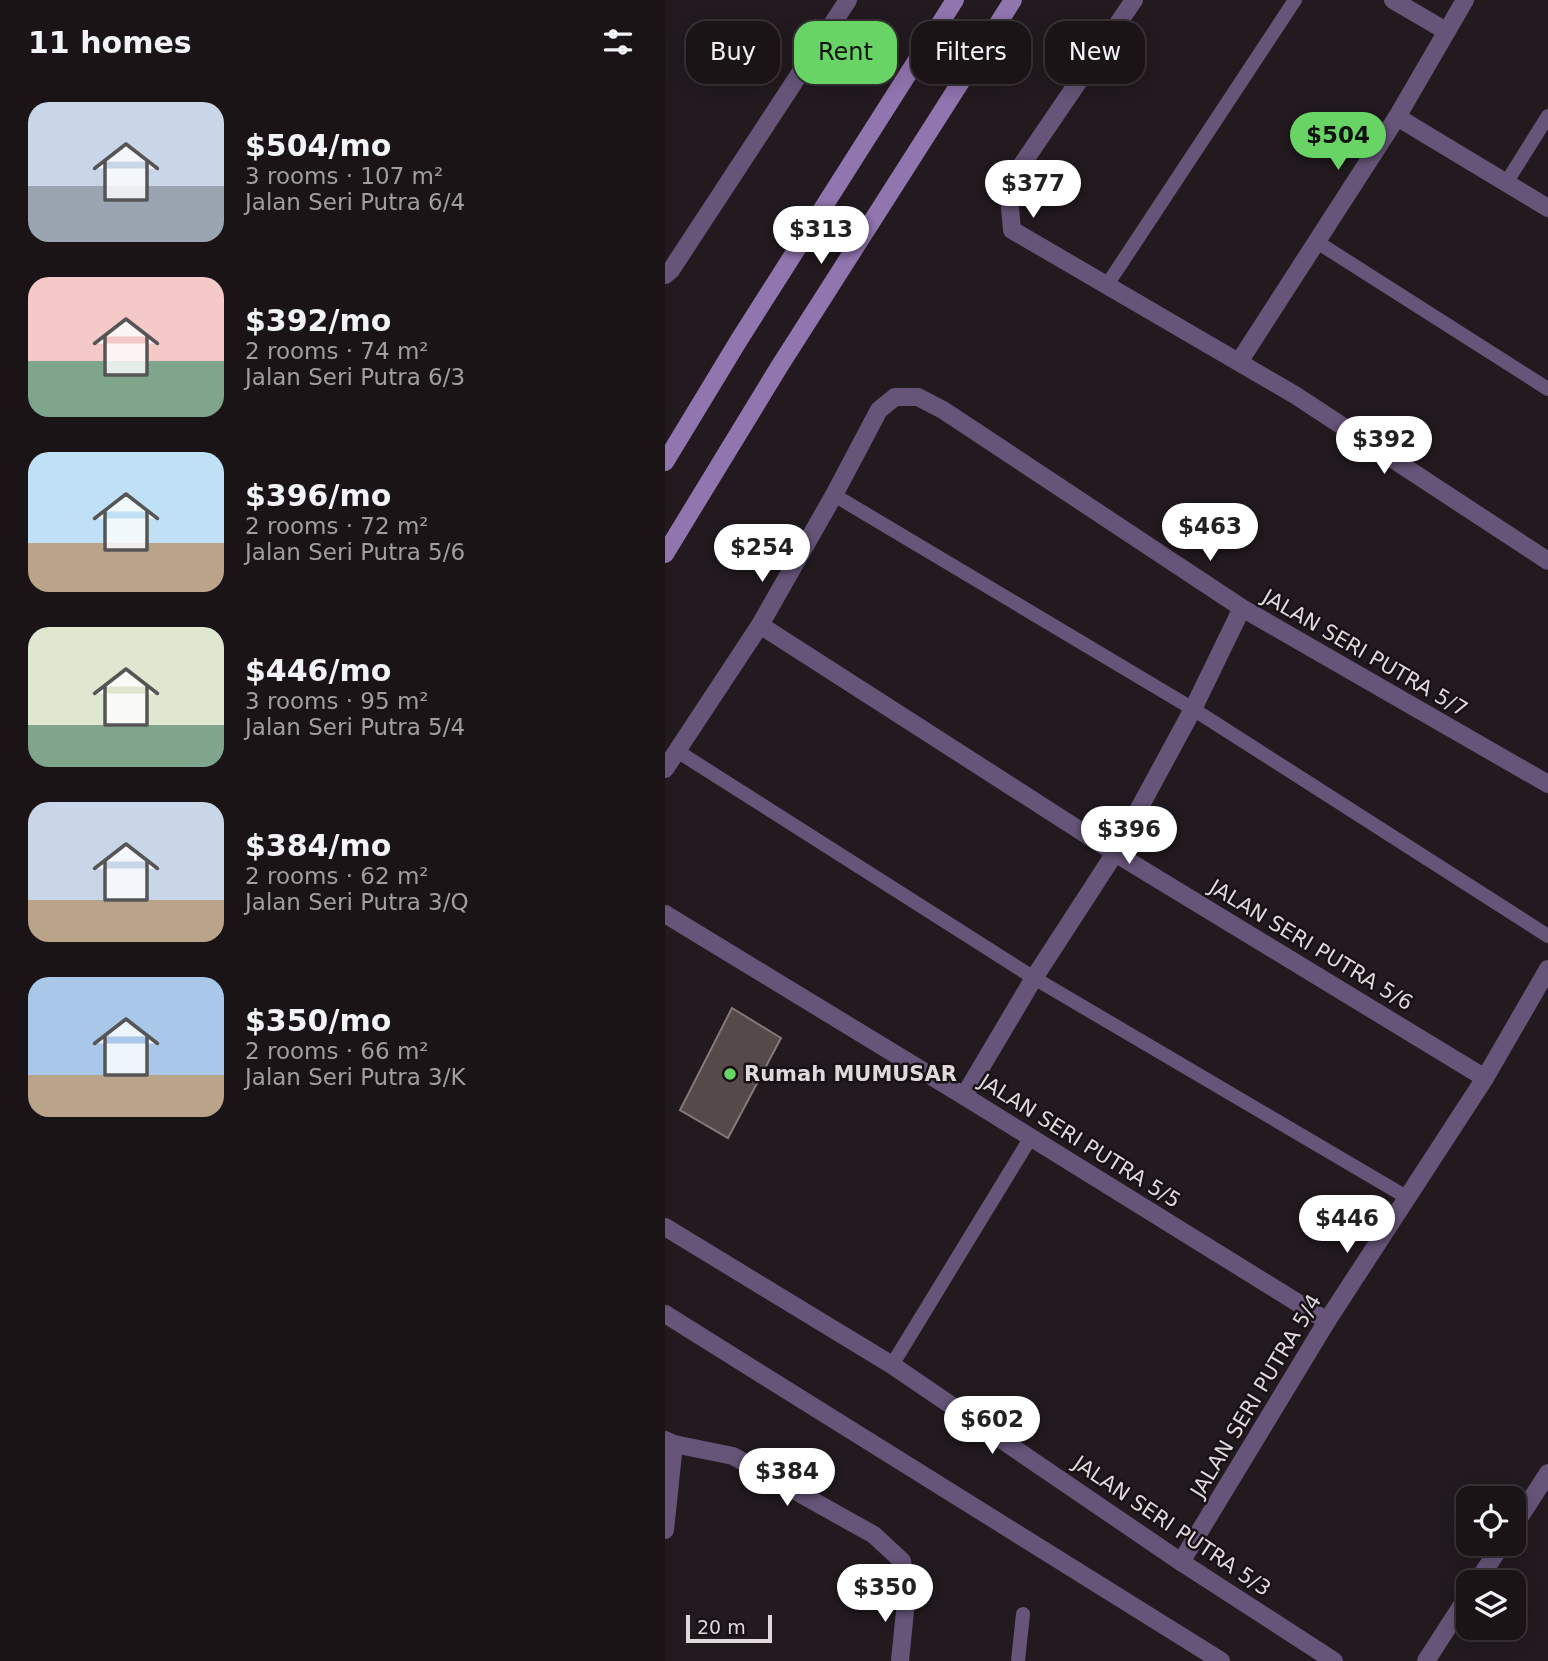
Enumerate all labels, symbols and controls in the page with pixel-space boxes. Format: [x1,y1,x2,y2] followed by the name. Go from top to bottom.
[686,21,780,84] chip: Buy
[794,21,897,84] chip: Rent
[911,21,1031,84] chip: Filters
[1045,21,1145,84] chip: New
[599,23,637,61] icon: filters
[28,25,192,60] text: 11 homes
[1297,113,1379,172] pin: $504
[1306,122,1370,148] text: $504
[245,128,391,163] text: $504/mo
[84,130,168,214] icon: home
[992,160,1074,220] pin: $377
[245,163,443,189] text: 3 rooms · 107 m²
[1001,170,1065,196] text: $377
[245,189,465,215] text: Jalan Seri Putra 6/4
[780,206,862,266] pin: $313
[789,216,853,242] text: $313
[245,303,391,338] text: $392/mo
[84,305,168,389] icon: home
[245,338,429,364] text: 2 rooms · 74 m²
[245,364,465,390] text: Jalan Seri Putra 6/3
[1343,416,1425,476] pin: $392
[1352,426,1416,452] text: $392
[245,478,391,513] text: $396/mo
[84,480,168,564] icon: home
[1169,504,1251,563] pin: $463
[245,513,429,539] text: 2 rooms · 72 m²
[1178,513,1242,539] text: $463
[721,524,803,584] pin: $254
[730,534,794,560] text: $254
[245,539,465,565] text: Jalan Seri Putra 5/6
[1257,583,1472,722] street label: JALAN SERI PUTRA 5/7
[245,653,391,688] text: $446/mo
[84,655,168,739] icon: home
[245,688,429,714] text: 3 rooms · 95 m²
[245,714,465,740] text: Jalan Seri Putra 5/4
[1088,806,1170,866] pin: $396
[1097,816,1161,842] text: $396
[245,828,391,863] text: $384/mo
[84,830,168,914] icon: home
[245,863,429,889] text: 2 rooms · 62 m²
[1203,874,1417,1015] street label: JALAN SERI PUTRA 5/6
[245,889,469,915] text: Jalan Seri Putra 3/Q
[245,1003,391,1038] text: $350/mo
[84,1005,168,1089] icon: home
[245,1038,429,1064] text: 2 rooms · 66 m²
[744,1062,957,1086] place label: Rumah MUMUSAR
[245,1064,466,1090] text: Jalan Seri Putra 3/K
[722,1066,738,1082] marker: Rumah MUMUSAR
[973,1068,1185,1213] street label: JALAN SERI PUTRA 5/5
[1306,1196,1388,1255] pin: $446
[1315,1205,1379,1231] text: $446
[1185,1290,1326,1504] street label: JALAN SERI PUTRA 5/4
[951,1396,1033,1456] pin: $602
[960,1406,1024,1432] text: $602
[746,1448,828,1508] pin: $384
[1067,1450,1275,1601] street label: JALAN SERI PUTRA 5/3
[755,1458,819,1484] text: $384
[1456,1486,1526,1640] map controls
[1456,1486,1526,1556] button: locate
[844,1564,926,1624] pin: $350
[1456,1570,1526,1640] button: layers
[853,1574,917,1600] text: $350
[686,1612,772,1644] scale bar
[697,1616,746,1638] text: 20 m

